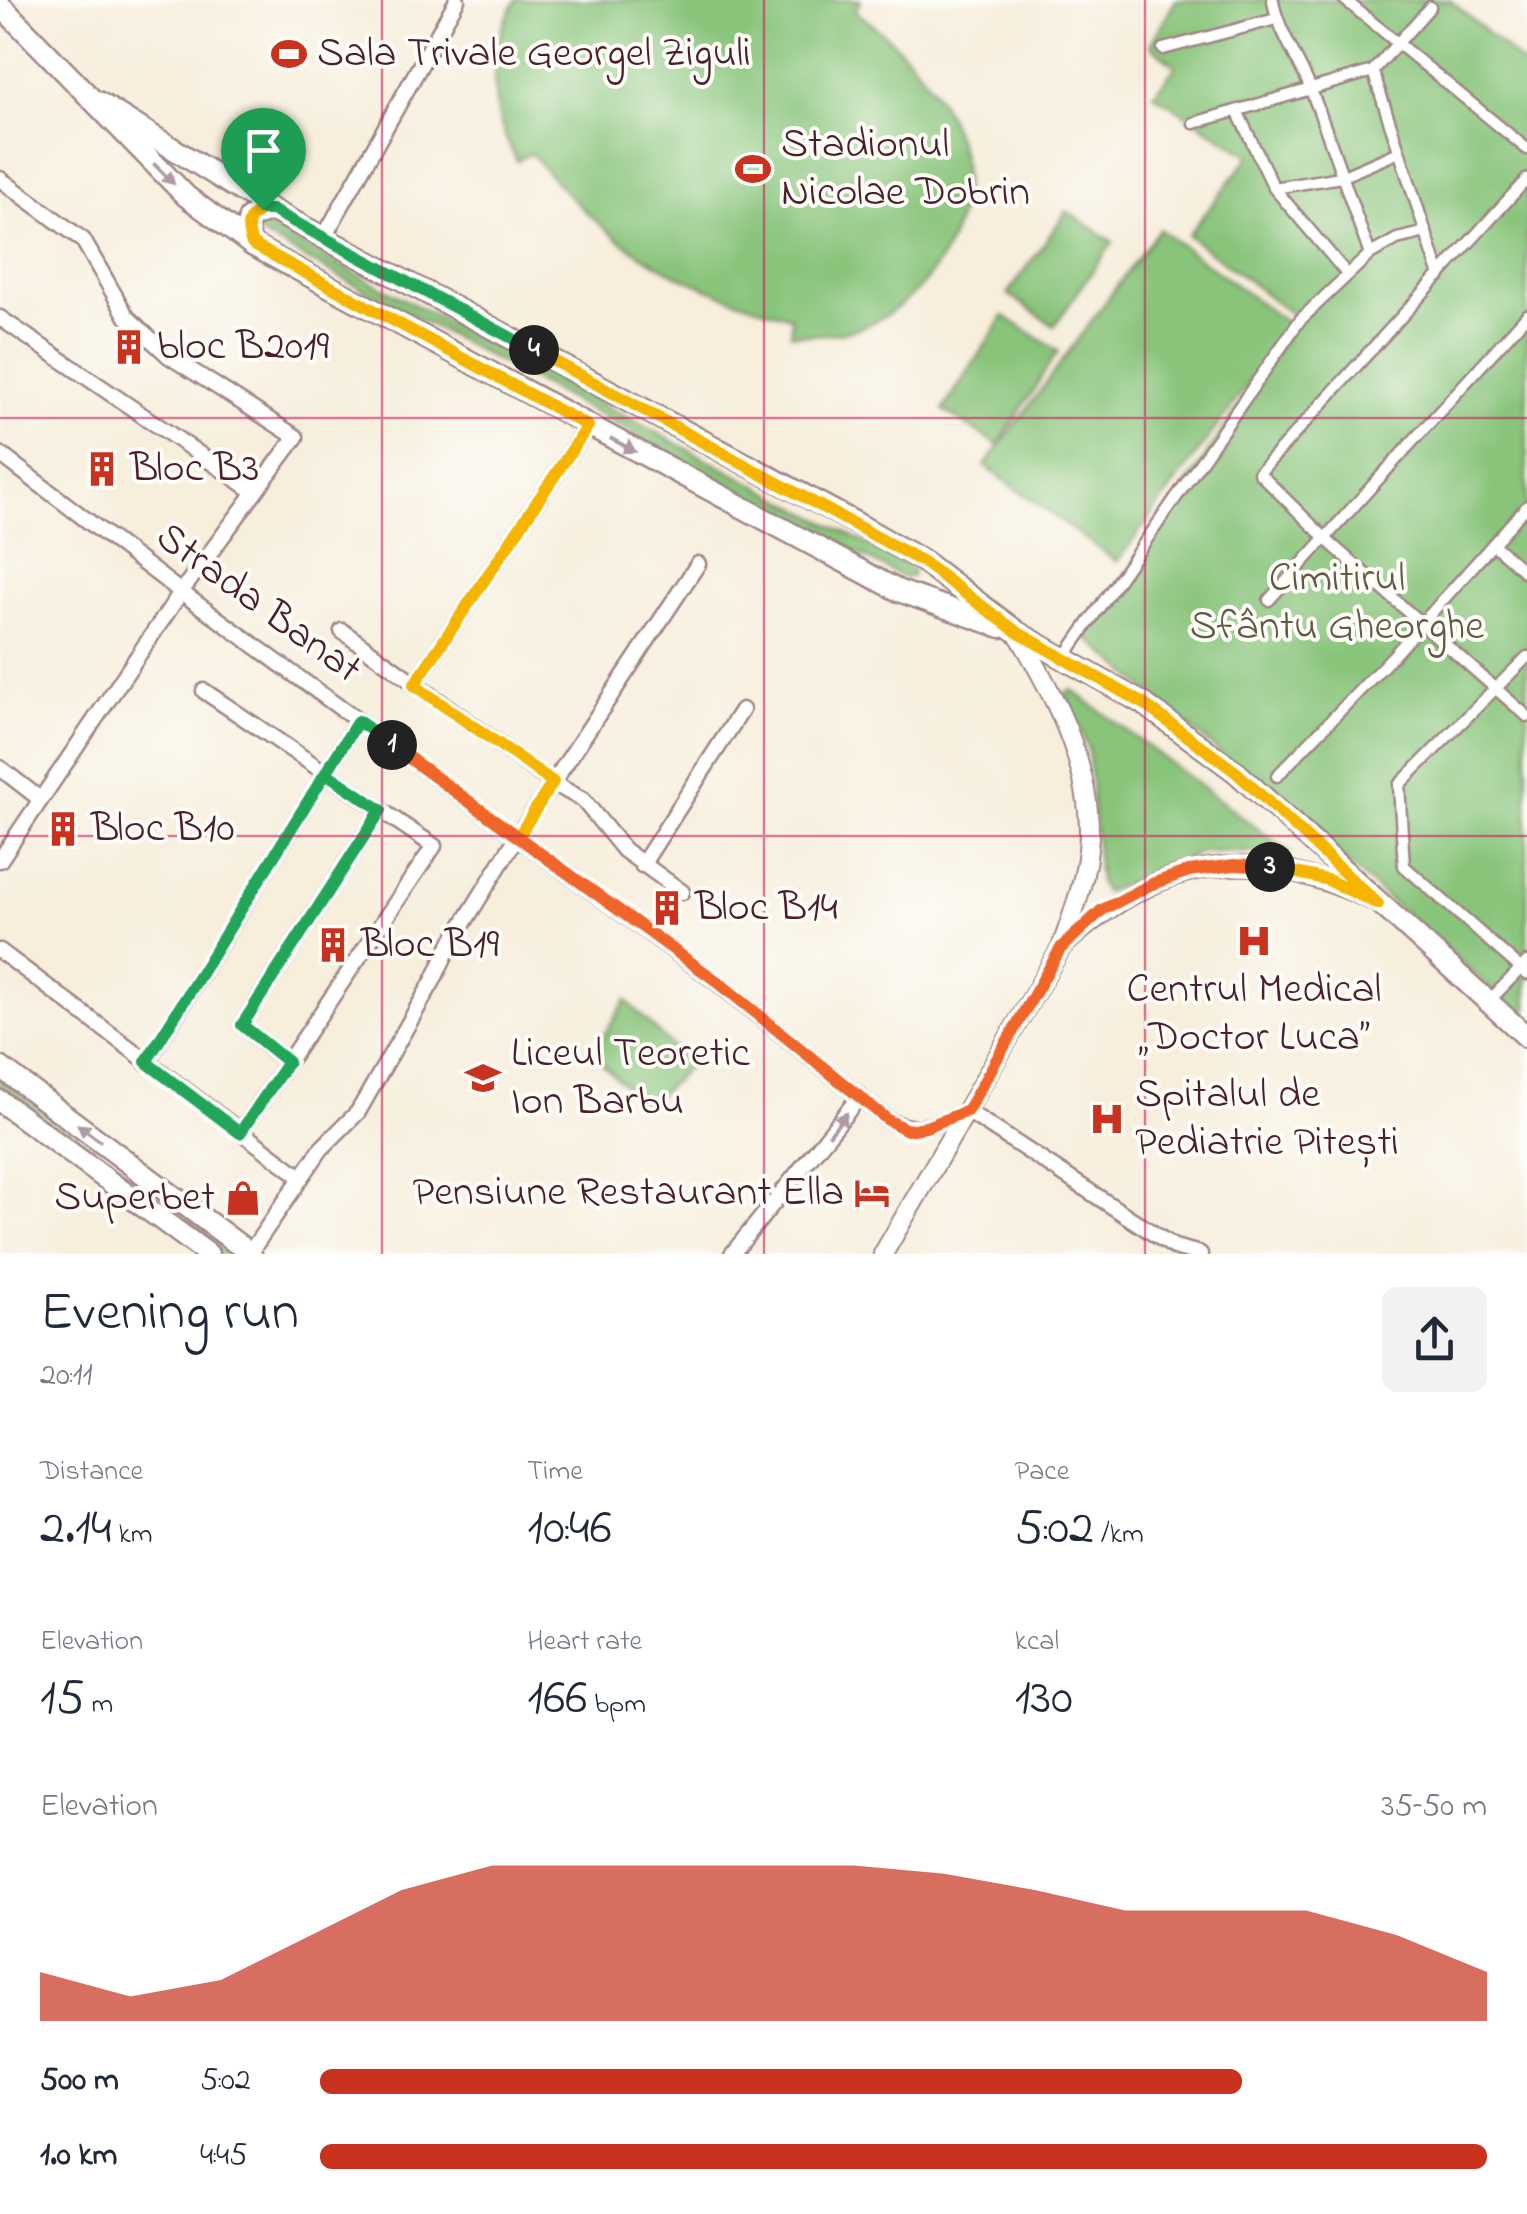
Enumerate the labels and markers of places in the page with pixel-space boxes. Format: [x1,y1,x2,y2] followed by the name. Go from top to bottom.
[317,24,751,85] place label: Sala Trivale Georgel Ziguli
[270,35,308,73] sports icon: Sala Trivale Georgel Ziguli
[221,108,306,211] pin
[781,115,1030,224] place label: Stadionul Nicolae Dobrin
[734,150,772,188] sports icon: Stadionul Nicolae Dobrin
[157,317,330,378] place label: bloc B2019
[509,325,559,375] pin: 4
[110,328,148,366] building icon: bloc B2019
[129,439,259,500] place label: Bloc B3
[83,450,121,488] building icon: Bloc B3
[367,720,417,770] pin: 1
[90,799,235,860] place label: Bloc B10
[44,810,82,848] building icon: Bloc B10
[1245,842,1295,892] pin: 3
[694,878,838,939] place label: Bloc B14
[648,889,686,927] building icon: Bloc B14
[360,915,499,976] place label: Bloc B19
[1235,922,1273,960] hospital icon: Centrul Medical „Doctor Luca”
[314,926,352,964] building icon: Bloc B19
[1126,960,1382,1069] place label: Centrul Medical „Doctor Luca”
[511,1024,750,1133] place label: Liceul Teoretic Ion Barbu
[464,1059,502,1097] school or university icon: Liceul Teoretic Ion Barbu
[1135,1065,1399,1174] place label: Spitalul de Pediatrie Pitești
[1088,1100,1126,1138] hospital icon: Spitalul de Pediatrie Pitești
[412,1163,844,1224] place label: Pensiune Restaurant Ella
[54,1168,215,1229] place label: Superbet
[853,1174,891,1212] hotel icon: Pensiune Restaurant Ella
[224,1179,262,1217] shop icon: Superbet

